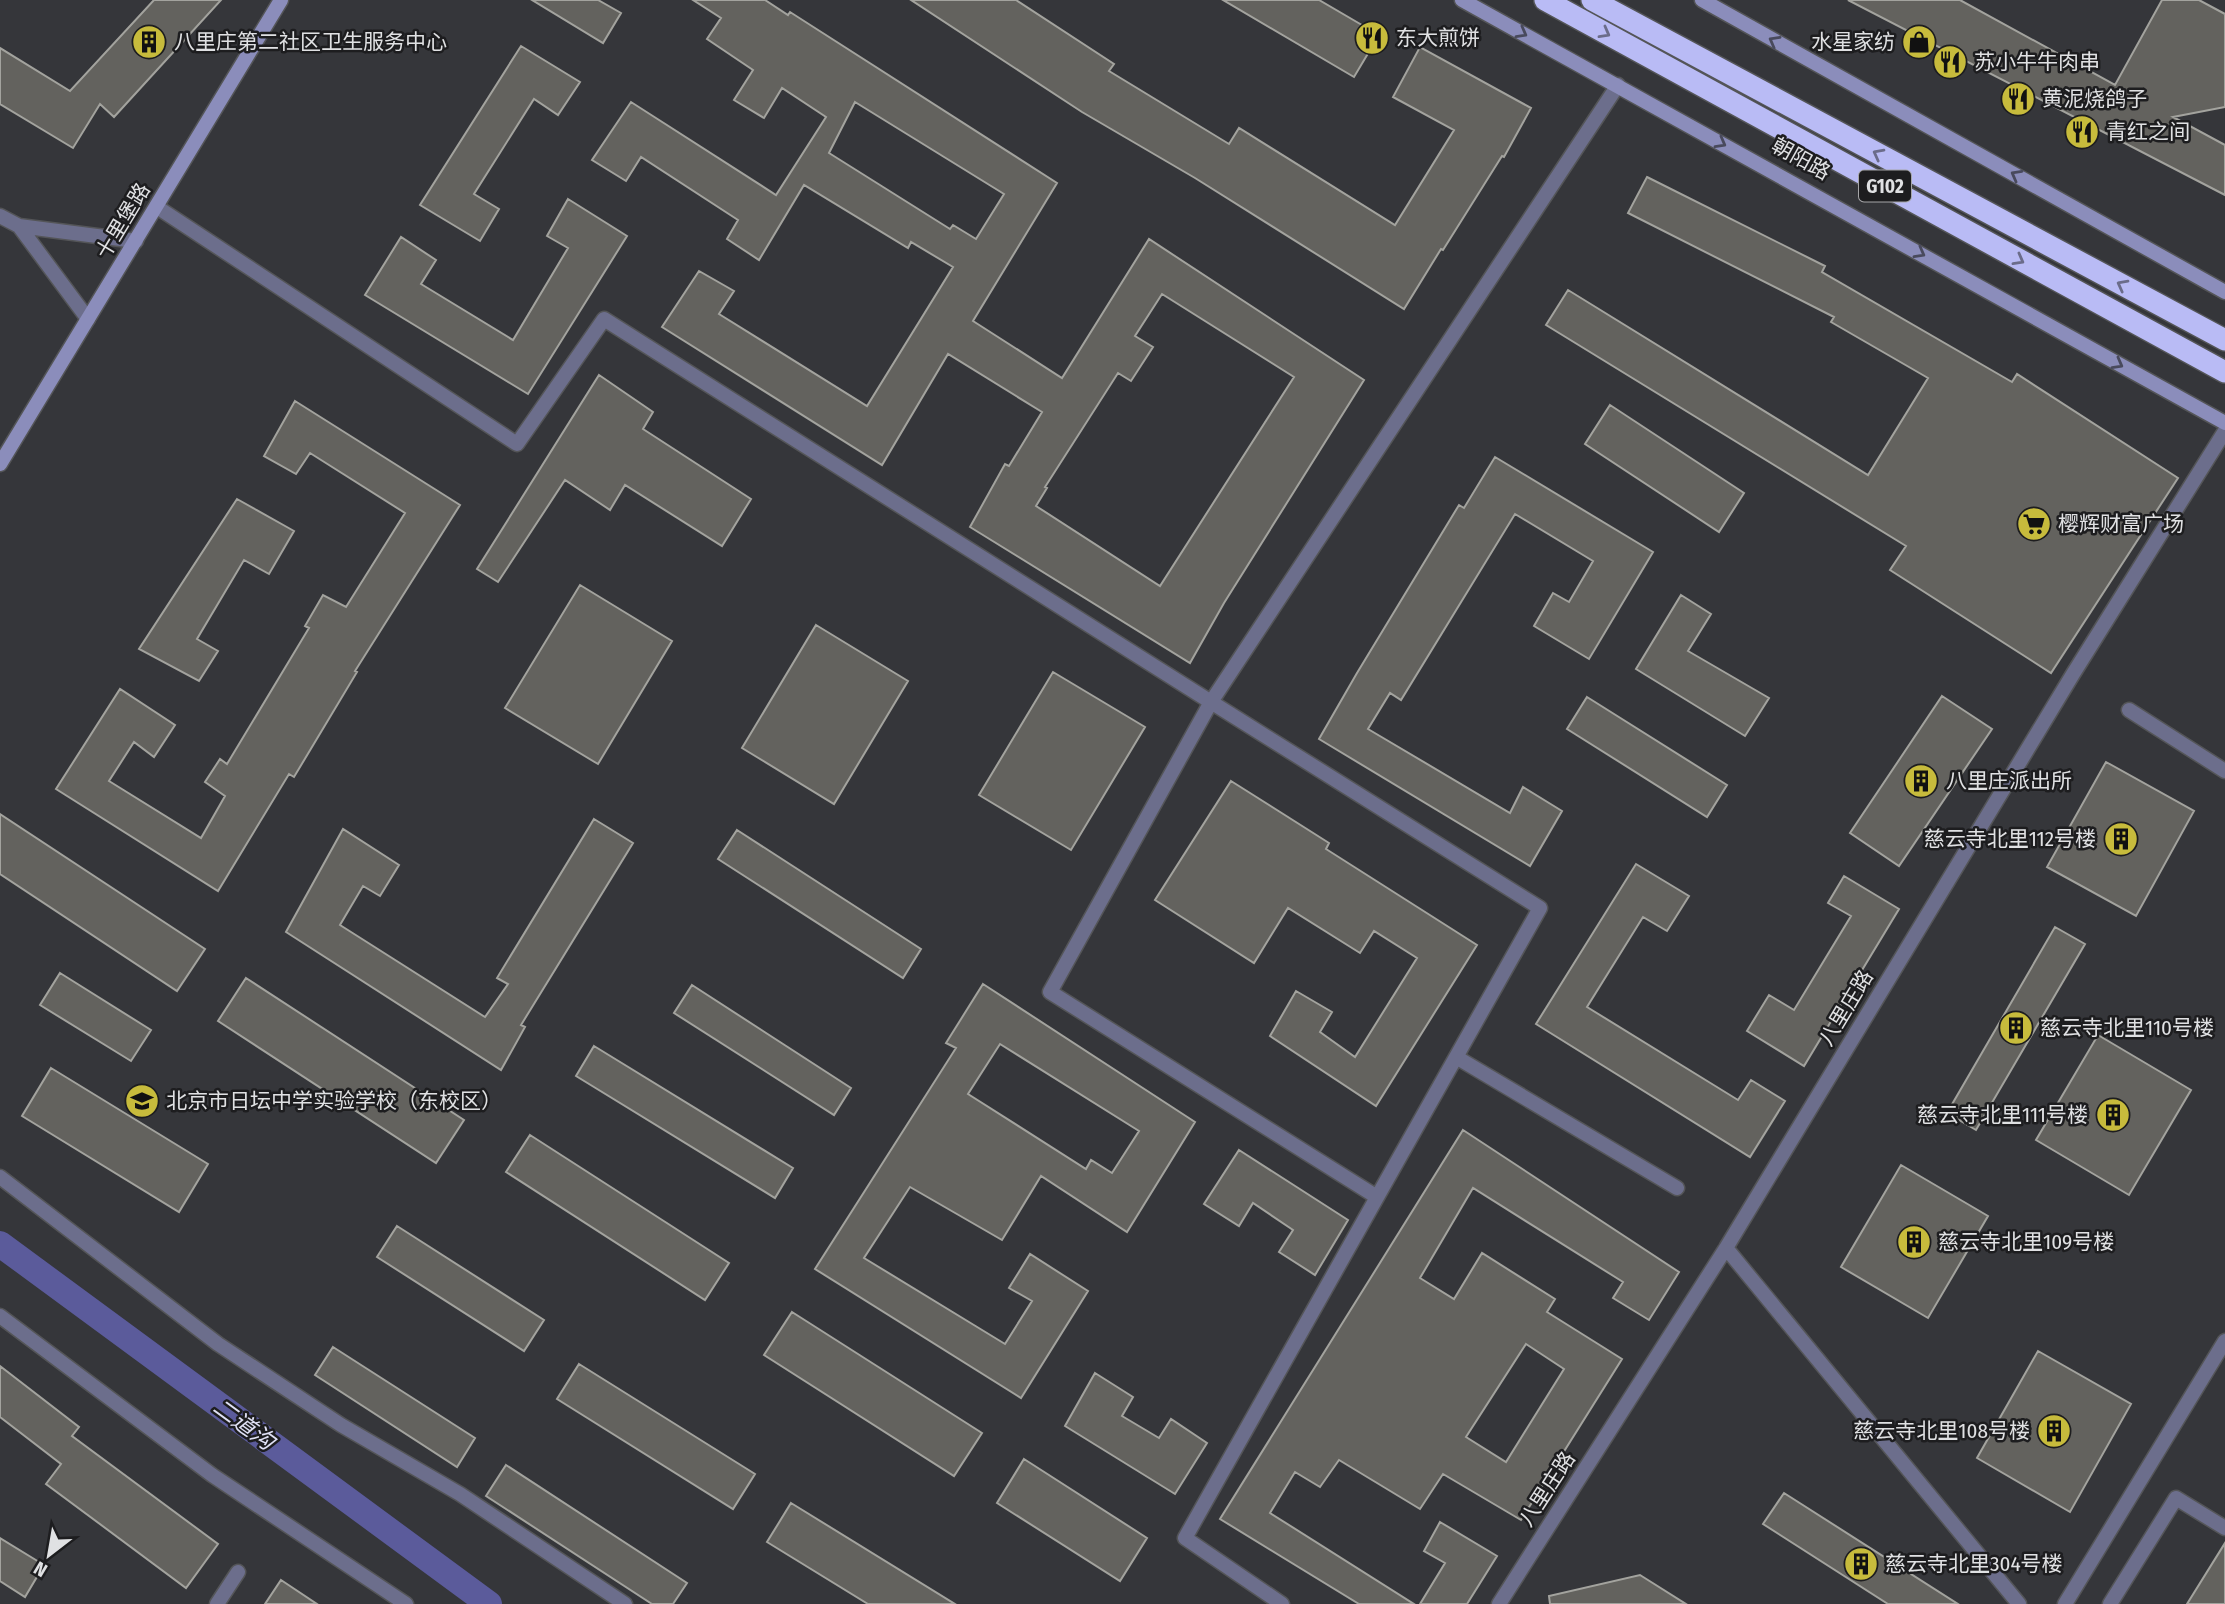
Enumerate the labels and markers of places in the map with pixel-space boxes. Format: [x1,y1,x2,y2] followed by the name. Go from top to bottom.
[1353,19,1391,57] restaurant icon: 东大煎饼
[130,23,168,61] building icon: 八里庄第二社区卫生服务中心
[1900,23,1938,61] shop icon: 水星家纺
[1396,25,1480,51] place label: 东大煎饼
[174,29,447,55] place label: 八里庄第二社区卫生服务中心
[1811,29,1895,55] place label: 水星家纺
[1931,43,1969,81] restaurant icon: 苏小牛牛肉串
[1974,49,2100,75] place label: 苏小牛牛肉串
[1999,80,2037,118] restaurant icon: 黄泥烧鸽子
[2042,86,2147,112] place label: 黄泥烧鸽子
[2063,113,2101,151] restaurant icon: 青红之间
[2106,119,2190,145] place label: 青红之间
[2015,505,2053,543] supermarket icon: 樱辉财富广场
[2058,511,2184,537] place label: 樱辉财富广场
[1902,762,1940,800] building icon: 八里庄派出所
[1946,768,2072,794] place label: 八里庄派出所
[2102,820,2140,858] building icon: 慈云寺北里112号楼
[1924,826,2096,852] place label: 慈云寺北里112号楼
[1997,1009,2035,1047] building icon: 慈云寺北里110号楼
[2040,1015,2214,1041] place label: 慈云寺北里110号楼
[123,1082,161,1120] school or university icon: 北京市日坛中学实验学校（东校区）
[166,1088,502,1114] place label: 北京市日坛中学实验学校（东校区）
[2094,1096,2132,1134] building icon: 慈云寺北里111号楼
[1917,1102,2088,1128] place label: 慈云寺北里111号楼
[1895,1223,1933,1261] building icon: 慈云寺北里109号楼
[1938,1229,2114,1255] place label: 慈云寺北里109号楼
[2035,1412,2073,1450] building icon: 慈云寺北里108号楼
[1853,1418,2030,1444] place label: 慈云寺北里108号楼
[1842,1545,1880,1583] building icon: 慈云寺北里304号楼
[1885,1551,2063,1577] place label: 慈云寺北里304号楼

